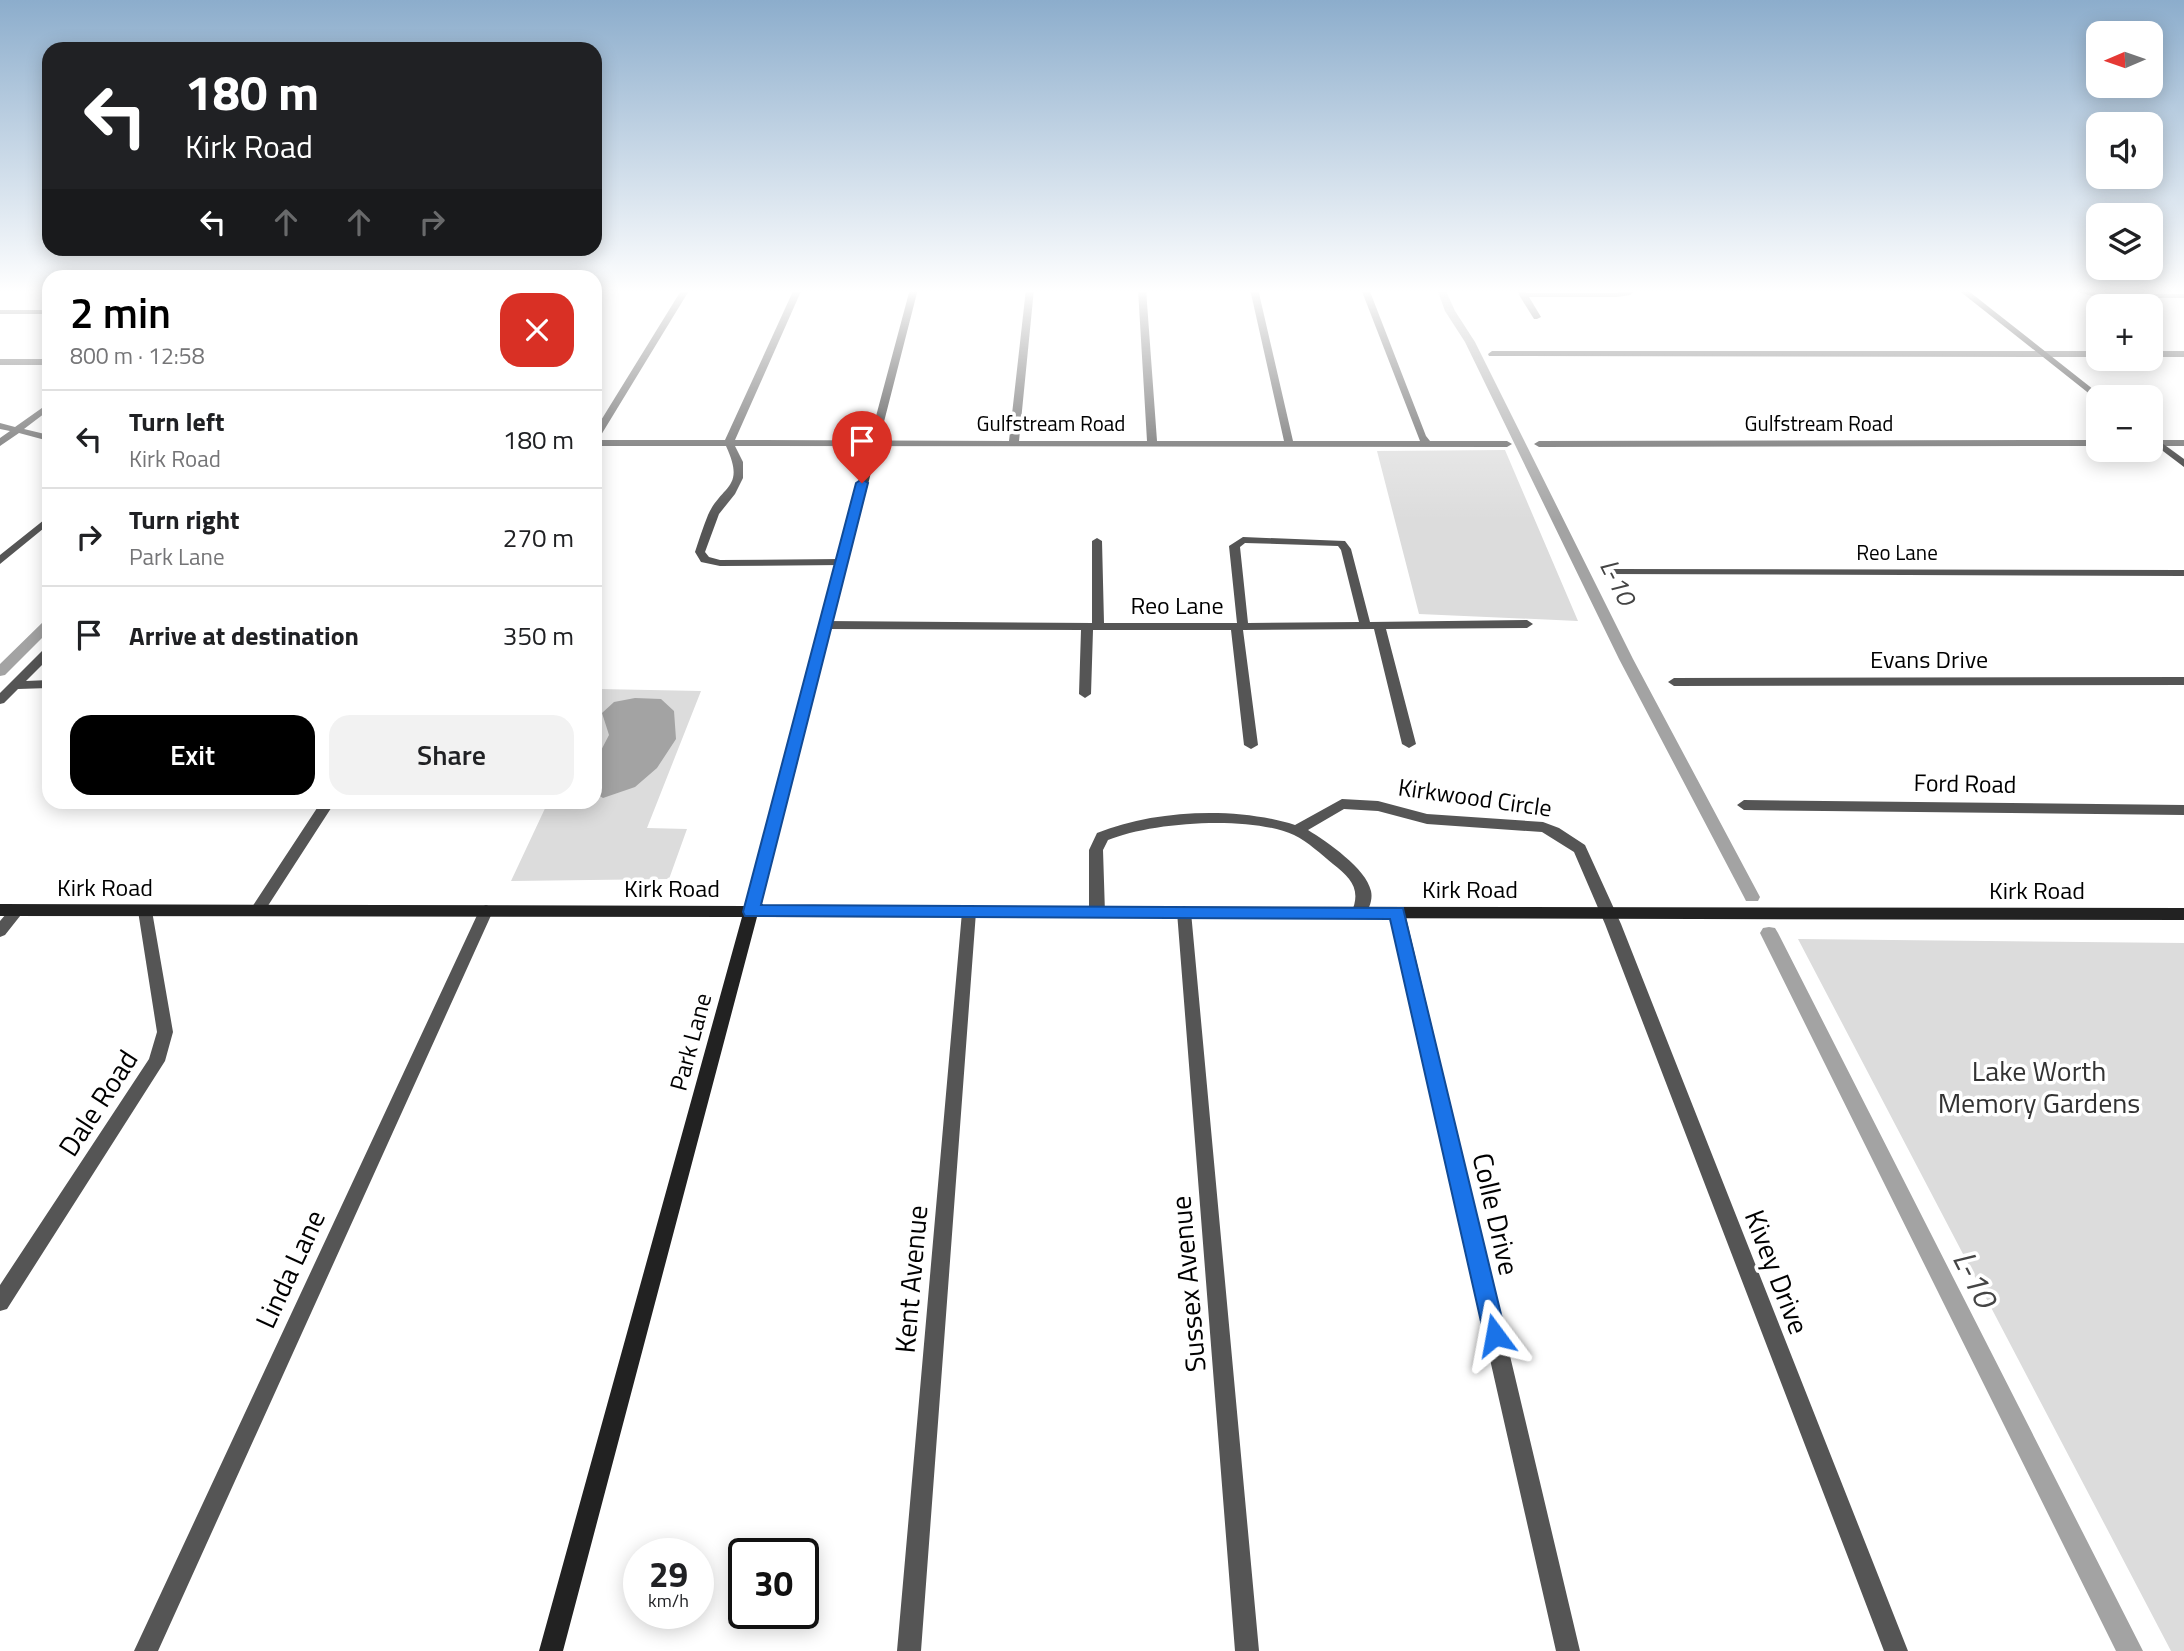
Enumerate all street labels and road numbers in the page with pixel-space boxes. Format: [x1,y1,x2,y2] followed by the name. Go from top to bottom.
[977,407,1125,439] street label: Gulfstream Road
[1745,407,1893,439] street label: Gulfstream Road
[1856,536,1938,568] street label: Reo Lane
[1130,587,1224,623] street label: Reo Lane
[1870,641,1988,677] street label: Evans Drive
[1913,764,2017,802] street label: Ford Road
[1396,768,1554,826] street label: Kirkwood Circle
[57,869,153,905] street label: Kirk Road
[624,870,720,906] street label: Kirk Road
[1422,871,1518,907] street label: Kirk Road
[1989,872,2085,908] street label: Kirk Road
[660,989,720,1095] street label: Park Lane
[47,1041,148,1165] street label: Dale Road
[1462,1149,1531,1279] street label: Colle Drive
[1158,1194,1217,1374] street label: Sussex Avenue
[243,1203,336,1335] street label: Linda Lane
[883,1203,938,1355] street label: Kent Avenue
[1734,1203,1821,1340] street label: Kivey Drive

